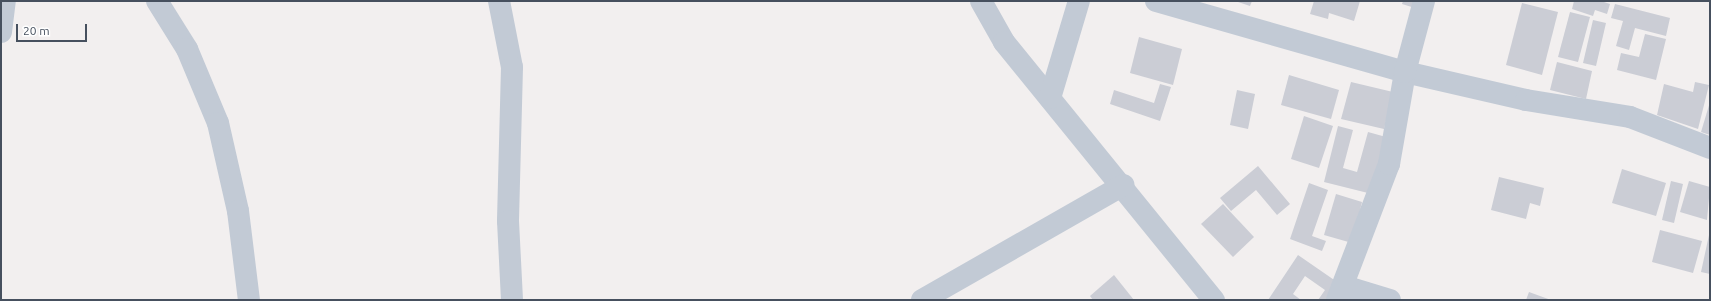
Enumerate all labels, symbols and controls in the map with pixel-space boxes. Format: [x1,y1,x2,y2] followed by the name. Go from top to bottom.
[18,16,89,42] scale bar
[23,24,50,37] text: 20 m

